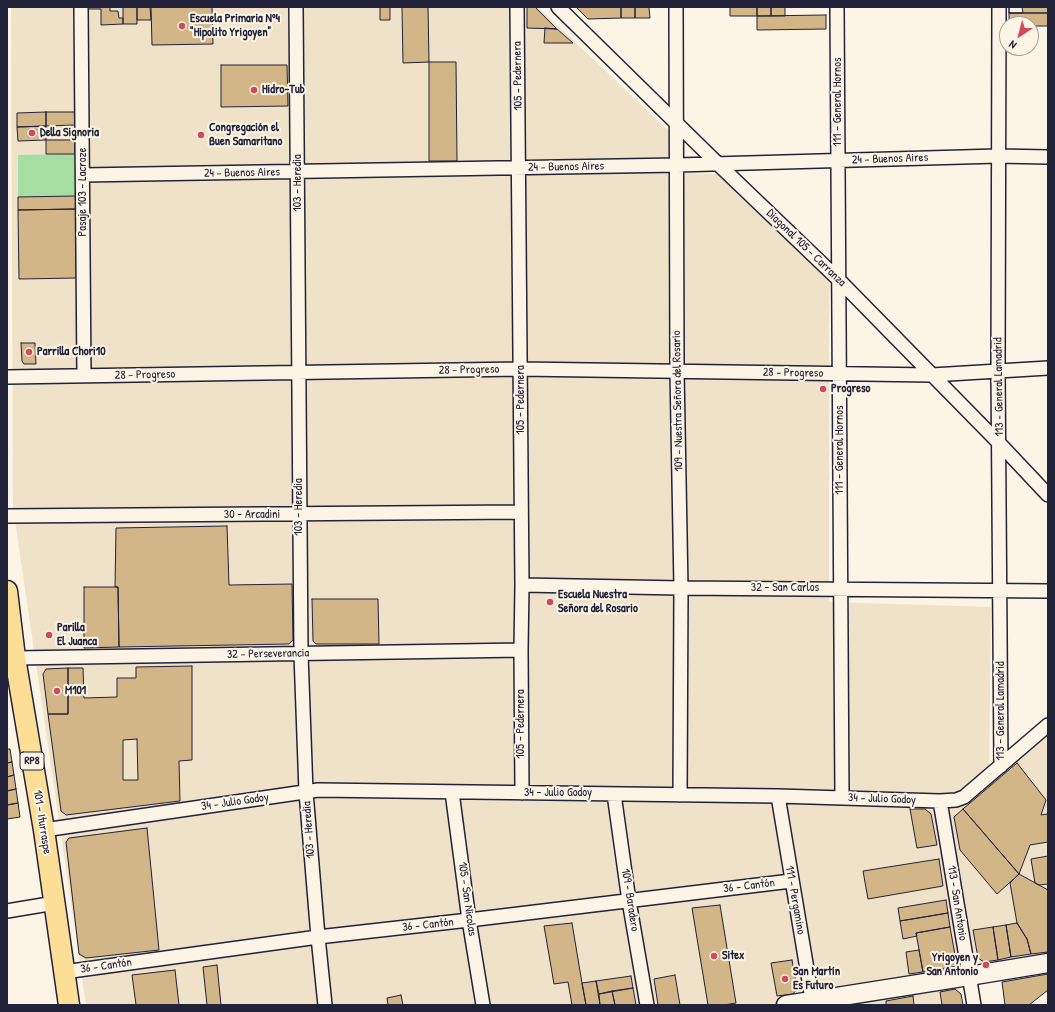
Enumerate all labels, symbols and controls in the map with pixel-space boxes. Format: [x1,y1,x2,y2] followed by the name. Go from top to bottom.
[190,12,280,40] place label: Escuela Primaria Nº4 "Hipolito Yrigoyen"
[999,16,1039,56] north arrow
[177,21,187,31] marker: Escuela Primaria Nº4 "Hipolito Yrigoyen"
[1006,38,1019,52] text: N
[510,41,526,111] street label: 105 - Pedernera
[831,57,845,147] street label: 111 - General Hornos
[262,83,305,97] place label: Hidro-Tub
[249,85,259,95] marker: Hidro-Tub
[209,121,282,149] place label: Congregación el Buen Samaritano
[40,126,99,140] place label: Della Signoria
[27,128,37,138] marker: Della Signoria
[196,130,206,140] marker: Congregación el Buen Samaritano
[76,148,90,236] street label: Pasaje 103 - Lacroze
[852,150,928,168] street label: 24 - Buenos Aires
[291,154,305,212] street label: 103 - Heredia
[528,159,604,175] street label: 24 - Buenos Aires
[204,165,280,181] street label: 24 - Buenos Aires
[763,206,849,290] street label: Diagonal 105 - Carranza
[670,330,686,472] street label: 109 - Nuestra Señora del Rosario
[991,337,1007,437] street label: 113 - General Lamadrid
[37,345,106,359] place label: Parrilla Chori10
[24,347,34,357] marker: Parrilla Chori10
[439,362,499,378] street label: 28 - Progreso
[514,365,528,435] street label: 105 - Pedernera
[763,365,823,381] street label: 28 - Progreso
[115,367,175,383] street label: 28 - Progreso
[831,382,870,396] place label: Progreso
[818,384,828,394] marker: Progreso
[833,405,847,495] street label: 111 - General Hornos
[292,478,306,536] street label: 103 - Heredia
[224,508,280,522] street label: 30 - Arcadini
[751,581,819,595] street label: 32 - San Carlos
[558,588,638,616] place label: Escuela Nuestra Señora del Rosario
[545,597,555,607] marker: Escuela Nuestra Señora del Rosario
[57,621,97,649] place label: Parilla El Juanca
[44,630,54,640] marker: Parilla El Juanca
[227,646,309,662] street label: 32 - Perseverancia
[994,661,1008,761] street label: 113 - General Lamadrid
[65,684,86,698] place label: M101
[52,686,62,696] marker: M101
[514,689,528,759] street label: 105 - Pedernera
[20,752,44,770] road number: RP8
[524,786,592,800] street label: 34 - Julio Godoy
[30,789,54,855] street label: 101 - Iturraspe
[200,790,270,814] street label: 34 - Julio Godoy
[848,791,916,807] street label: 34 - Julio Godoy
[300,801,318,859] street label: 103 - Heredia
[455,861,479,937] street label: 105 - San Nicolas
[782,864,808,936] street label: 111 - Pergamino
[944,864,970,942] street label: 113 - San Antonio
[618,868,642,932] street label: 109 - Baradero
[723,876,775,896] street label: 36 - Cantón
[402,915,454,935] street label: 36 - Cantón
[722,949,744,963] place label: Sitex
[709,951,719,961] marker: Sitex
[926,951,978,979] place label: Yrigoyen y San Antonio
[79,955,133,977] street label: 36 - Cantón
[981,960,991,970] marker: Yrigoyen y San Antonio
[793,965,840,993] place label: San Martín Es Futuro
[780,974,790,984] marker: San Martín Es Futuro

